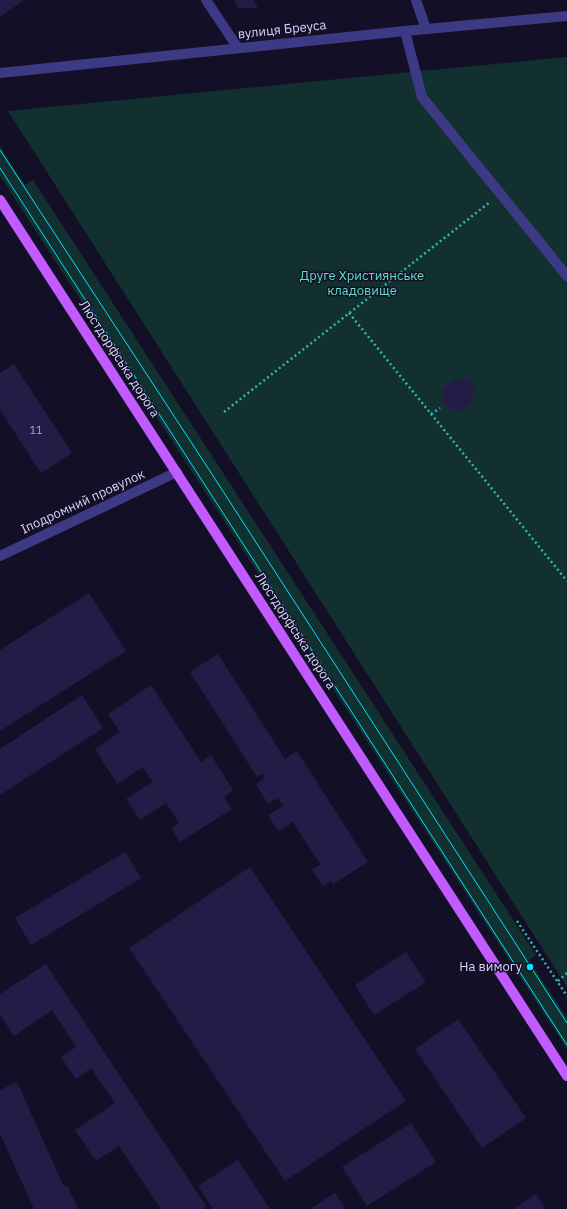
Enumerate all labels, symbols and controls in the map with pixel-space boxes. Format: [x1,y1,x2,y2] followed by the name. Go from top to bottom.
[237,18,327,42] street label: вулиця Бреуса
[300,268,424,299] park label: Друге Християнське кладовище
[75,298,163,420] street label: Люстдорфська дорога
[29,424,43,438] house number: 11
[19,466,147,538] street label: Іподромний провулок
[251,570,339,692] street label: Люстдорфська дорога
[459,959,522,975] place label: На вимогу
[525,962,535,972] marker: На вимогу

